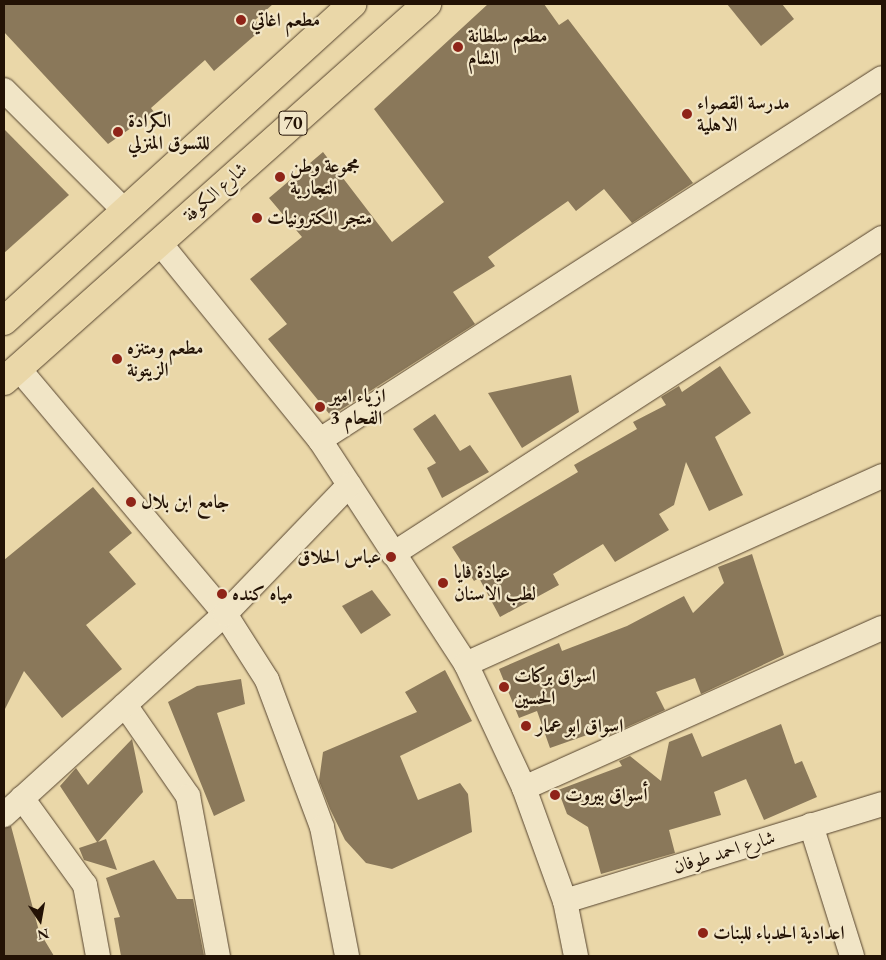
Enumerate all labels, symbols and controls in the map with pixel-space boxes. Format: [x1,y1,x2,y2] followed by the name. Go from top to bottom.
[251,9,320,31] place label: مطعم اغاتي
[235,14,247,26] marker: مطعم اغاتي
[468,25,547,69] place label: مطعم سلطانة الشام
[452,41,464,53] marker: مطعم سلطانة الشام
[697,92,790,136] place label: مدرسة القصواء الاهلية
[278,108,308,138] road number: 70
[681,108,693,120] marker: مدرسة القصواء الاهلية
[128,110,210,154] place label: الكرادة للتسوق المنزلي
[112,126,124,138] marker: الكرادة للتسوق المنزلي
[290,155,360,199] place label: مجموعة وطن التجارية
[178,157,252,227] street label: شارع الكوفة
[274,171,286,183] marker: مجموعة وطن التجارية
[267,207,372,229] place label: متجر الكترونيات
[251,212,263,224] marker: متجر الكترونيات
[127,337,203,381] place label: مطعم ومتنزه الزيتونة
[111,353,123,365] marker: مطعم ومتنزه الزيتونة
[330,385,386,429] place label: ازياء امير الفحام 3
[314,401,326,413] marker: ازياء امير الفحام 3
[141,491,229,513] place label: جامع ابن بلال
[125,496,137,508] marker: جامع ابن بلال
[297,546,381,568] place label: عباس الحلاق
[385,551,397,563] marker: عباس الحلاق
[454,561,536,605] place label: عيادة فايا لطب الاسنان
[436,576,450,590] marker: عيادة فايا لطب الاسنان
[232,583,293,605] place label: مياه كنده
[216,588,228,600] marker: مياه كنده
[514,665,596,709] place label: اسواق بركات الحسين
[498,681,510,693] marker: اسواق بركات الحسين
[536,715,623,737] place label: اسواق ابو عمار
[520,720,532,732] marker: اسواق ابو عمار
[565,784,648,806] place label: أسواق بيروت
[549,789,561,801] marker: أسواق بيروت
[670,826,778,878] street label: شارع احمد طوفان
[15,895,65,945] north arrow
[713,922,845,944] place label: اعدادية الحدباء للبنات
[36,925,51,945] text: N
[697,927,709,939] marker: اعدادية الحدباء للبنات

